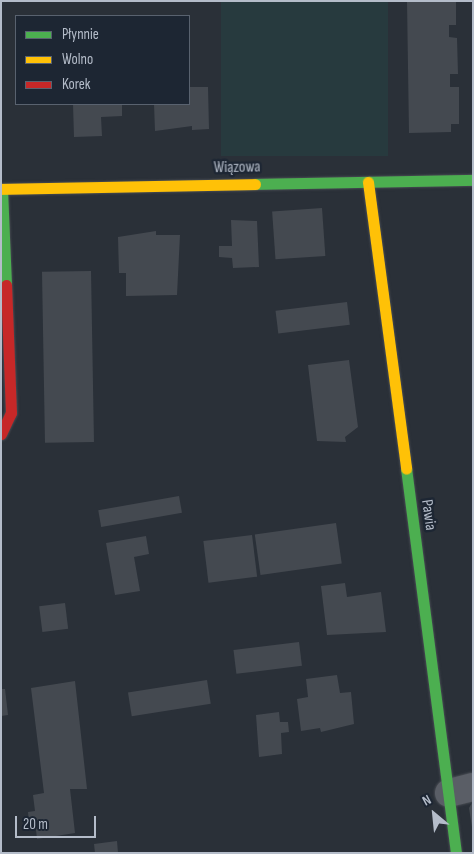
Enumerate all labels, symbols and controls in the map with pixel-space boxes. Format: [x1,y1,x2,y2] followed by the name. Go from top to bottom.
[15,15,190,105] legend
[62,25,99,44] text: Płynnie
[62,50,93,69] text: Wolno
[62,75,91,94] text: Korek
[214,158,260,178] street label: Wiązowa
[416,498,440,532] street label: Pawia
[409,789,459,839] north arrow
[419,791,434,810] text: N
[18,806,99,838] scale bar
[23,815,48,834] text: 20 m

